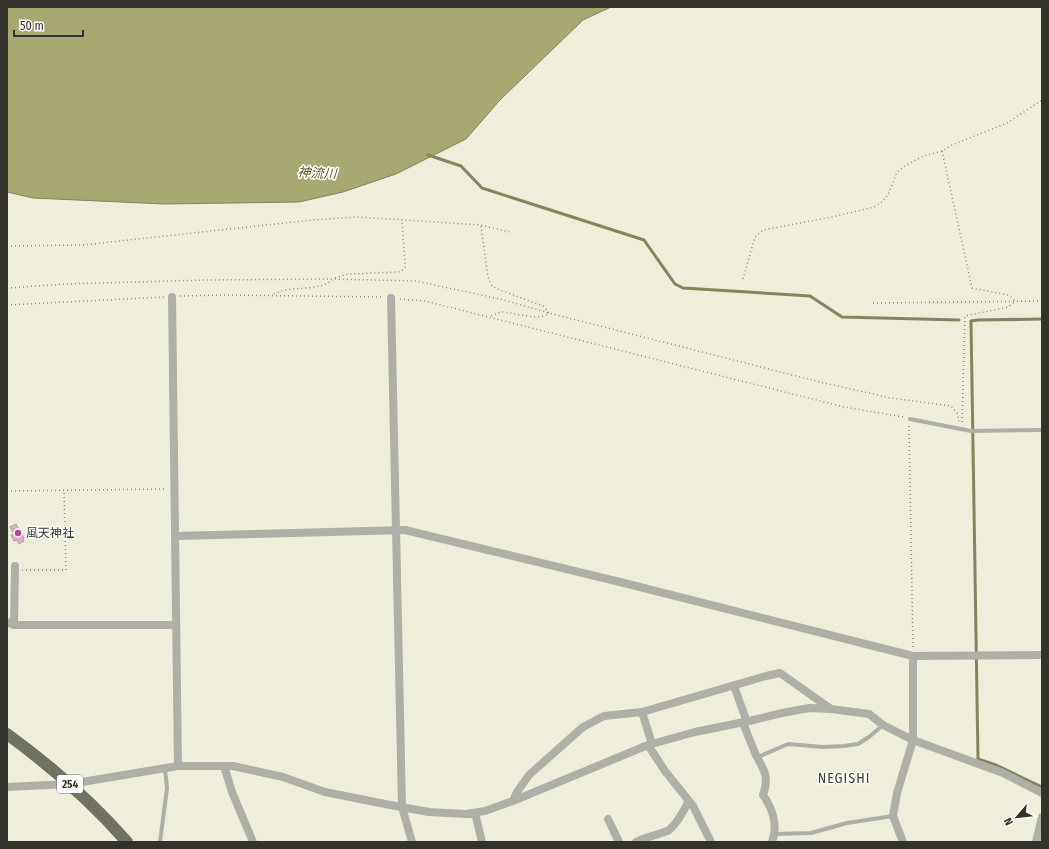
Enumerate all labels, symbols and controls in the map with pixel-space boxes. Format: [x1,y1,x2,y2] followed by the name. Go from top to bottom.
[14,12,83,38] scale bar
[20,19,44,33] text: 50 m
[297,164,339,182] water label: 神流川
[26,526,74,540] place label: 風天神社
[13,528,23,538] marker: 風天神社
[818,770,870,787] district label: NEGISHI
[57,775,83,793] road number: 254
[997,797,1037,837] north arrow
[1001,815,1016,827] text: N

